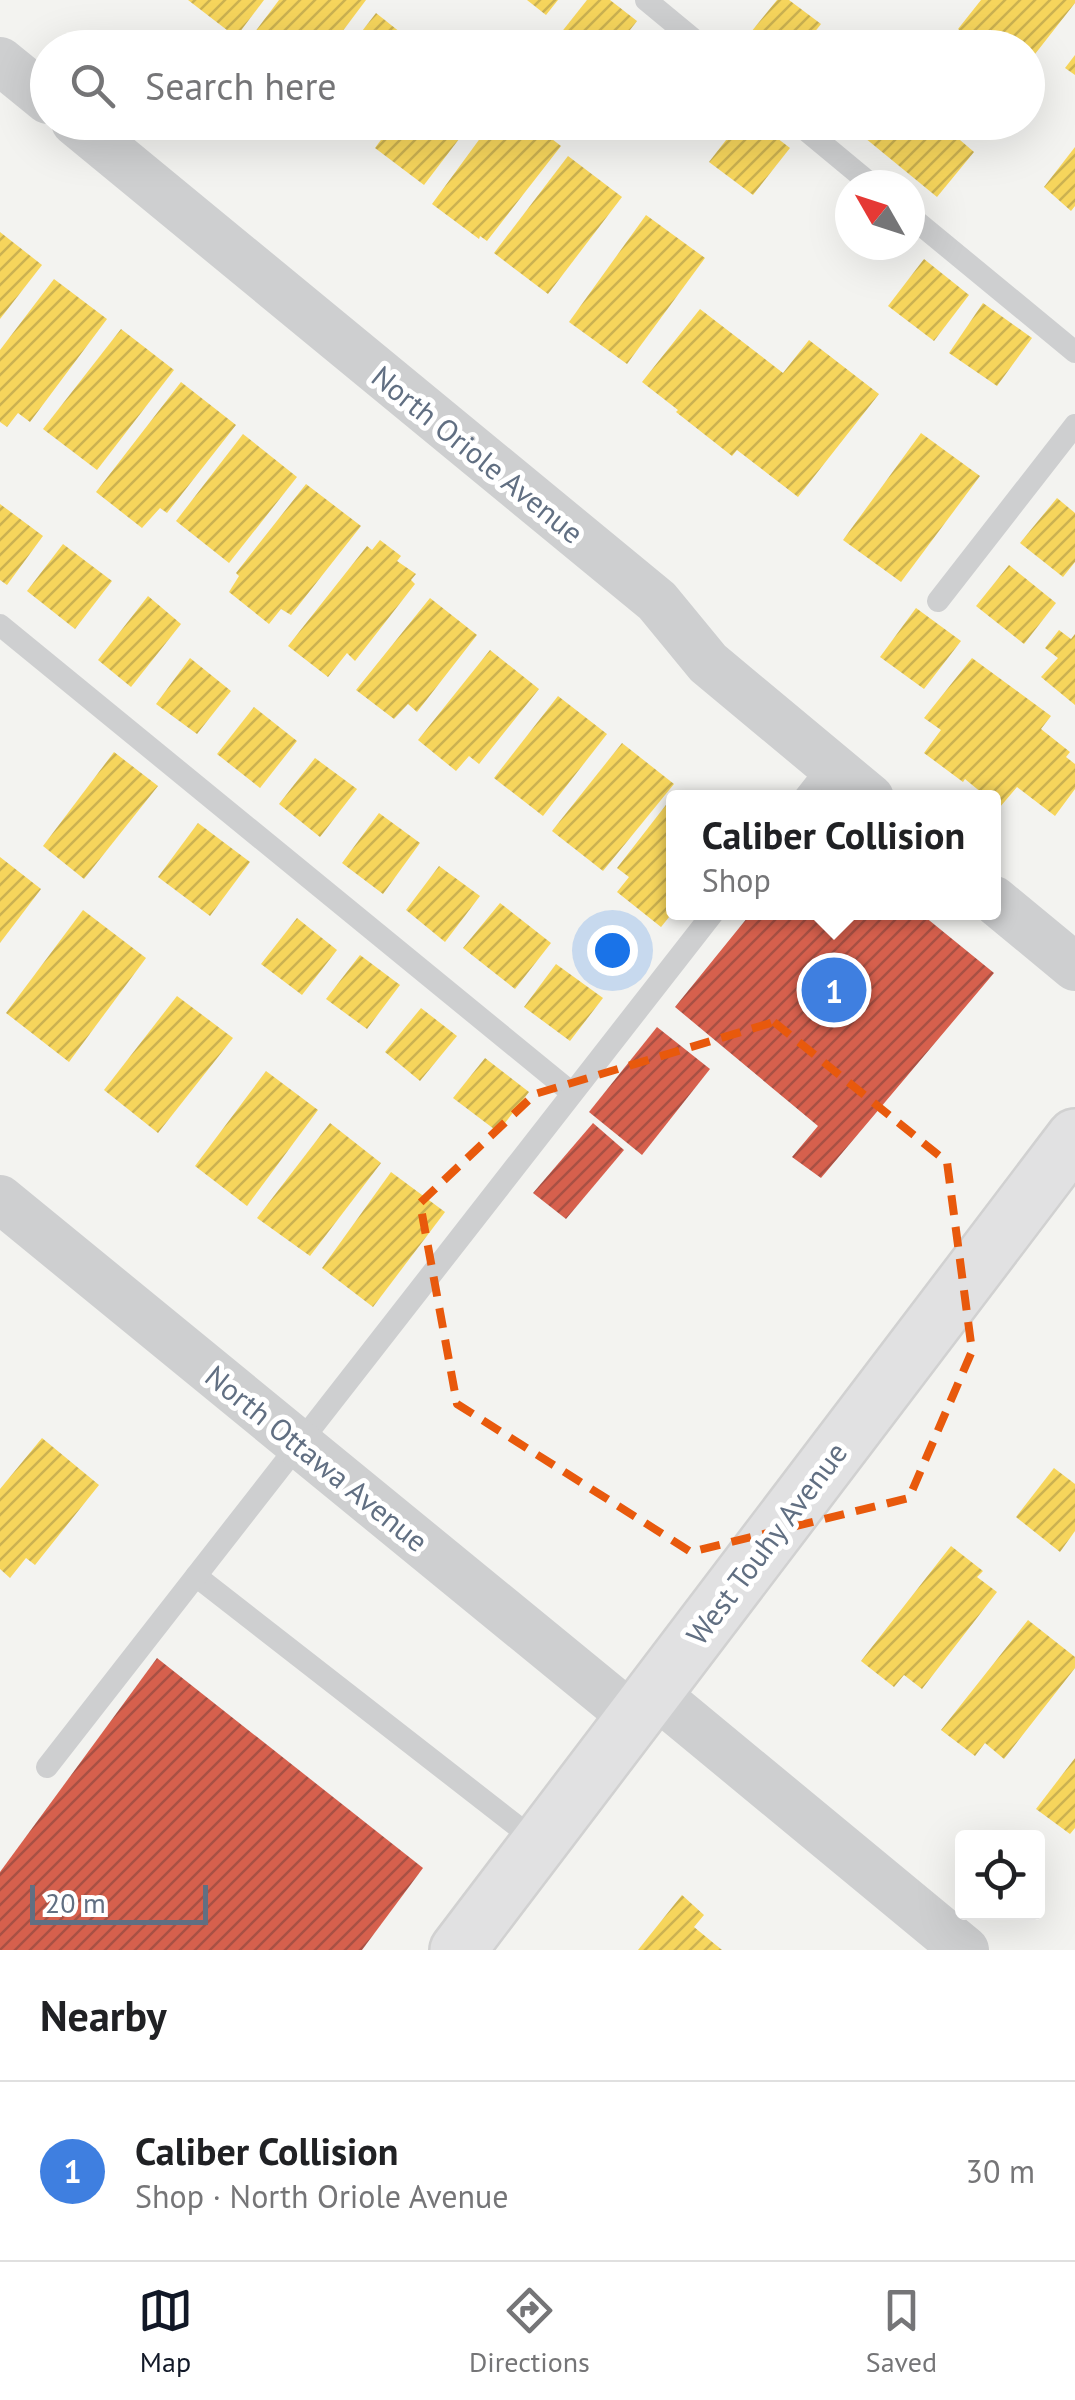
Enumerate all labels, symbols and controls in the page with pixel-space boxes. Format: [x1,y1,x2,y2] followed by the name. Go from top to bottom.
[30,30,1045,140] search box
[65,58,120,113] icon: search
[145,61,337,110] text: Search here
[835,170,925,260] north arrow
[364,357,592,551] street label: North Oriole Avenue
[666,790,1001,920] popup
[702,810,965,859] text: Caliber Collision
[702,859,771,901] text: Shop
[587,925,638,976] your location
[802,952,866,1028] pin: 1
[198,1356,436,1560] street label: North Ottawa Avenue
[677,1434,855,1652] street label: West Touhy Avenue
[955,1830,1045,1920] map controls
[955,1830,1045,1920] button: locate
[30,1880,208,1924] scale bar
[45,1884,106,1921] text: 20 m
[40,1988,167,2043] text: Nearby
[135,2126,398,2175] text: Caliber Collision
[63,2150,82,2192] text: 1
[966,2150,1035,2192] text: 30 m
[135,2175,509,2217] text: Shop · North Oriole Avenue
[138,2283,193,2380] tab: Map
[469,2283,590,2380] tab: Directions
[866,2283,937,2380] tab: Saved

